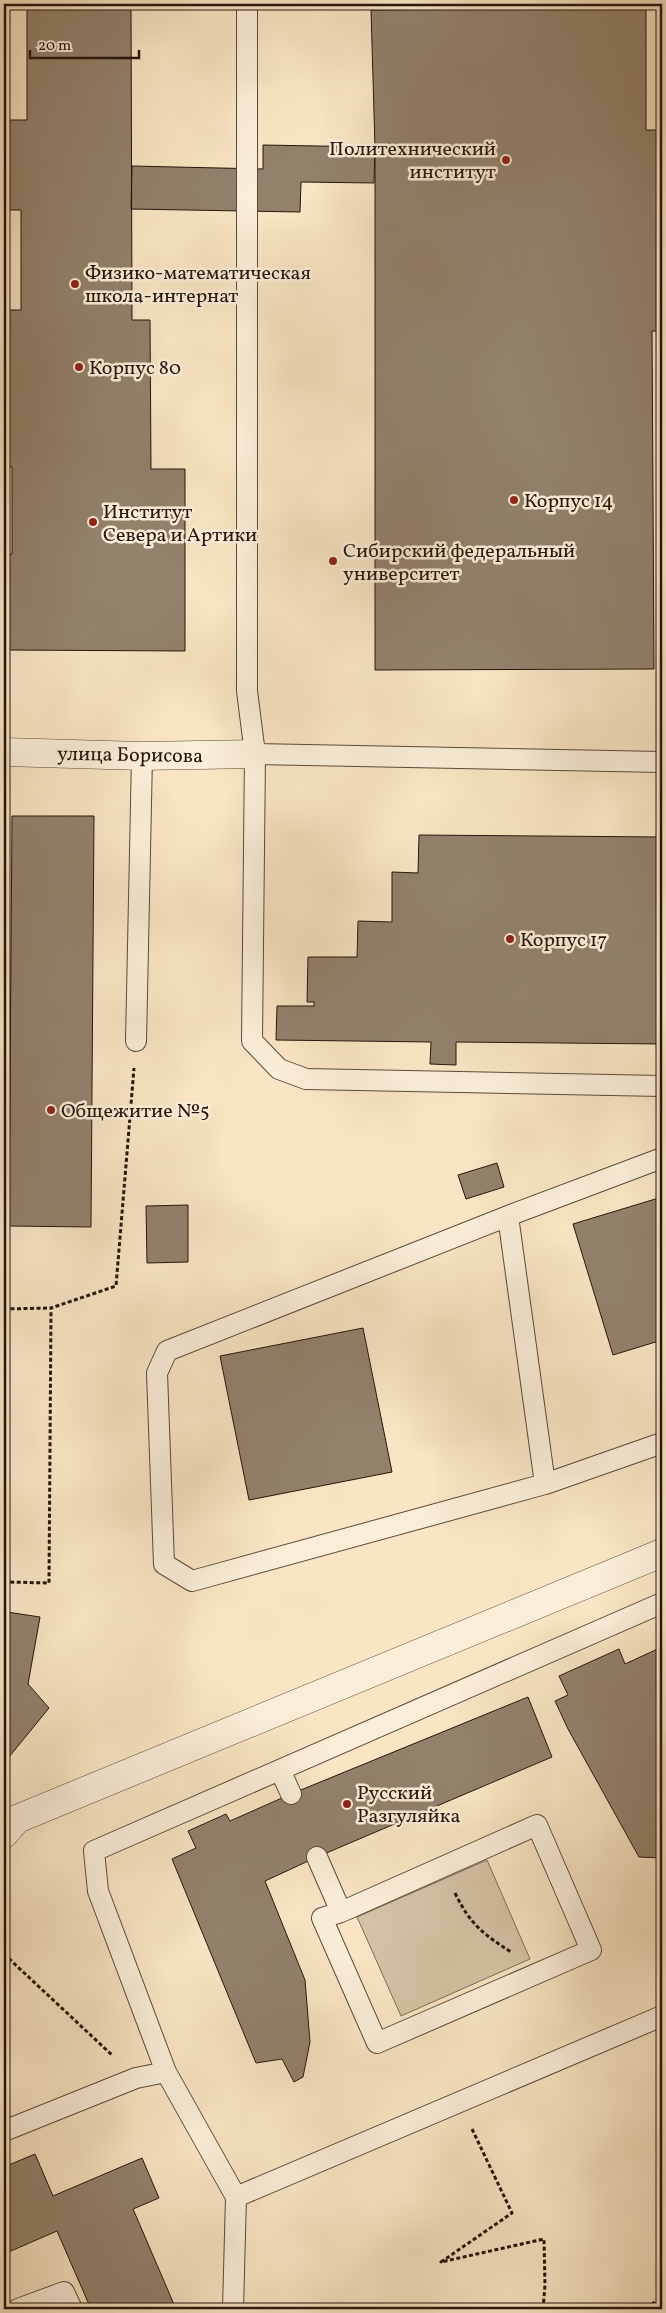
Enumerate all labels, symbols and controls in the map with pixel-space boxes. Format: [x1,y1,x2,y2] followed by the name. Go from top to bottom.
[30,28,139,60] scale bar
[38,36,71,57] text: 20 m
[329,136,496,187] place label: Политехнический институт
[500,154,512,166] marker: Политехнический институт
[85,260,311,311] place label: Физико-математическая школа-интернат
[69,278,81,290] marker: Физико-математическая школа-интернат
[89,355,181,383] place label: Корпус 80
[73,361,85,373] marker: Корпус 80
[524,488,614,516] place label: Корпус 14
[508,494,520,506] marker: Корпус 14
[103,499,257,550] place label: Институт Севера и Артики
[87,516,99,528] marker: Институт Севера и Артики
[343,538,575,589] place label: Сибирский федеральный университет
[327,555,339,567] marker: Сибирский федеральный университет
[57,741,203,771] street label: улица Борисова
[520,927,607,955] place label: Корпус 17
[504,933,516,945] marker: Корпус 17
[61,1098,210,1126] place label: Общежитие №5
[45,1104,57,1116] marker: Общежитие №5
[357,1780,460,1831] place label: Русский Разгуляйка
[341,1798,353,1810] marker: Русский Разгуляйка

